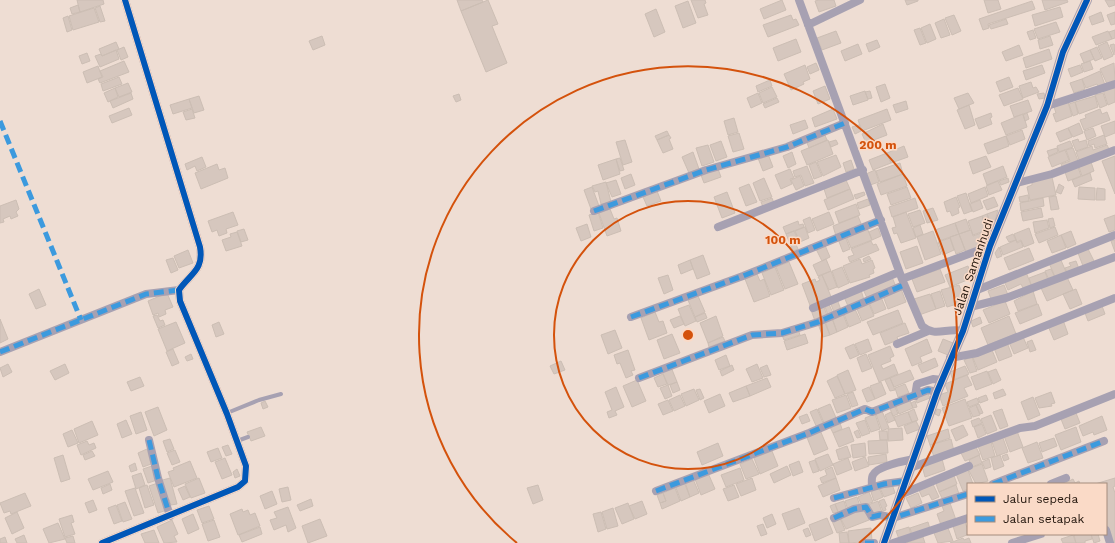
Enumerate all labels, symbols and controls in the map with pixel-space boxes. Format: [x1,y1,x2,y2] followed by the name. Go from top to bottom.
[859,138,897,152] text: 200 m
[950,217,996,317] street label: Jalan Samanhudi
[765,233,801,247] text: 100 m
[681,328,695,342] centre of rings
[967,483,1107,535] legend
[1003,492,1078,506] text: Jalur sepeda
[1003,512,1085,526] text: Jalan setapak

